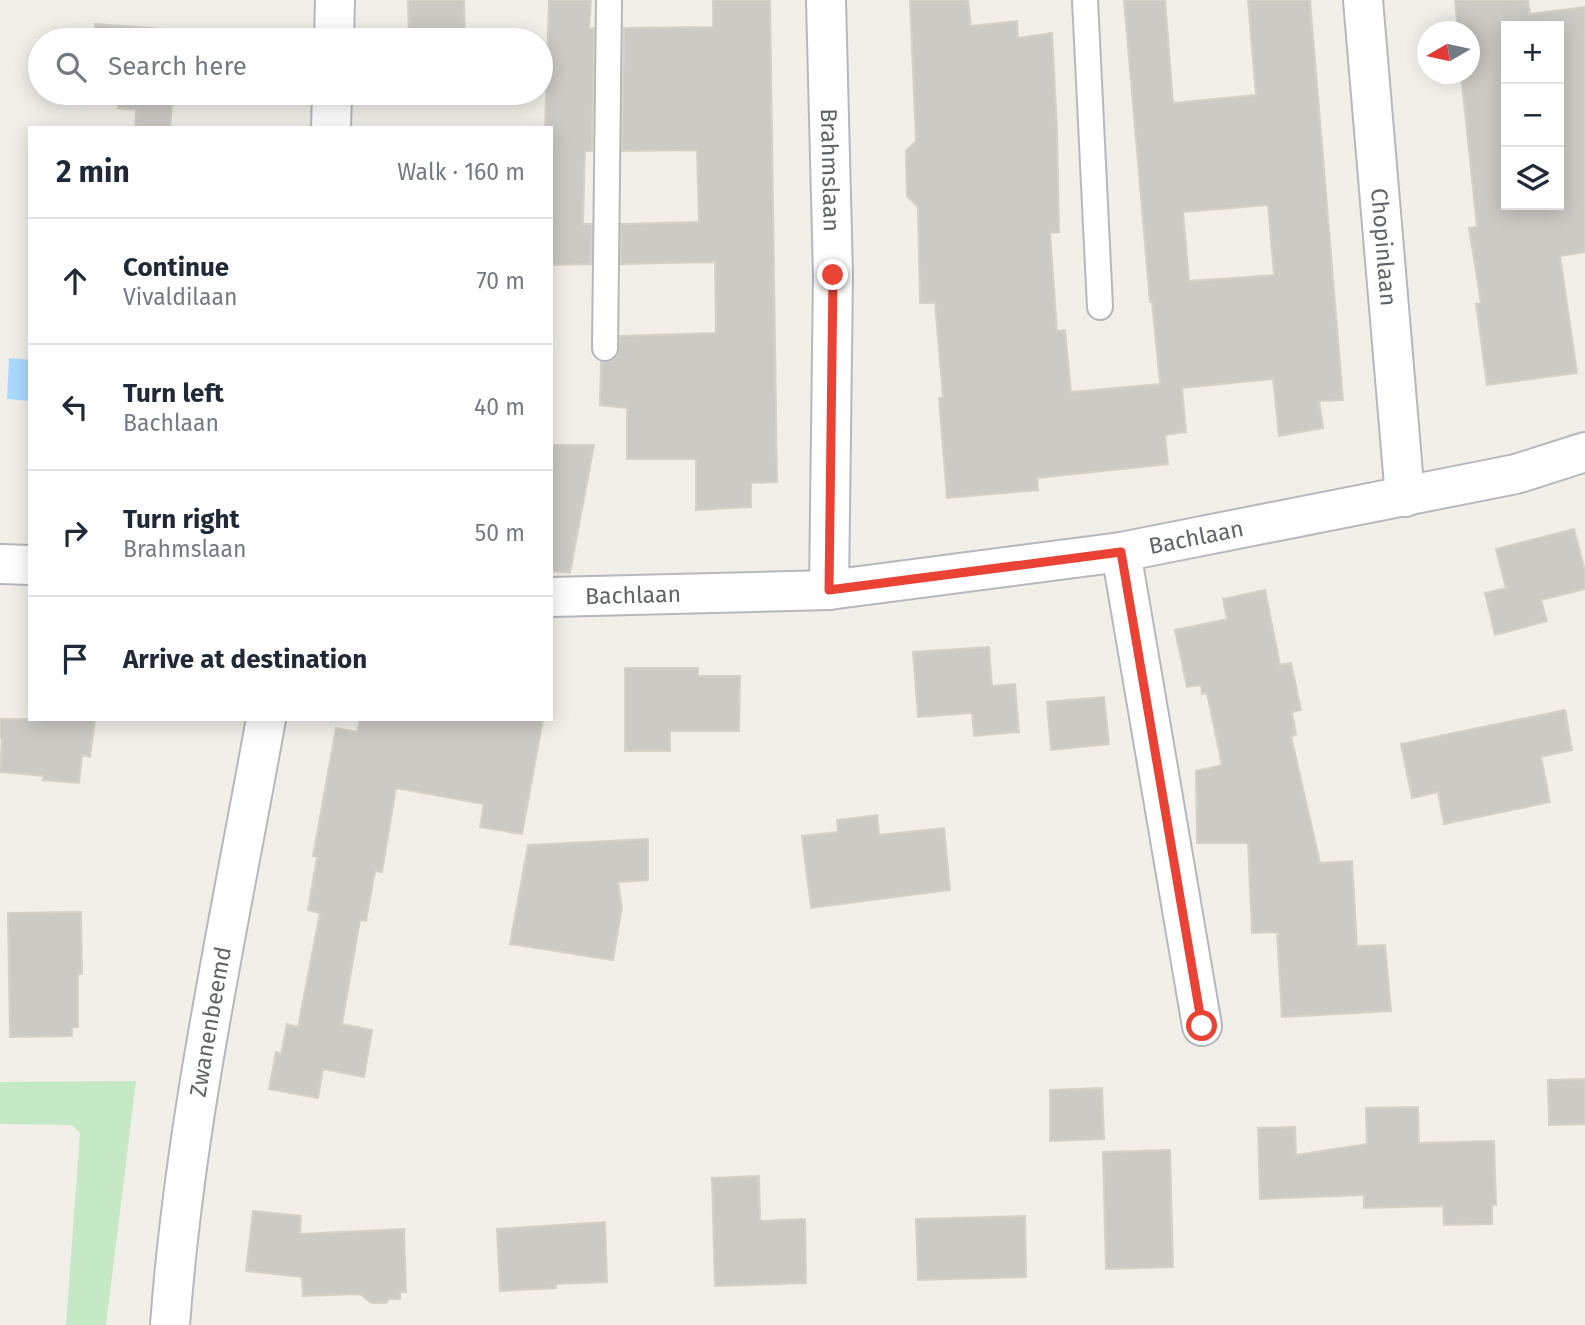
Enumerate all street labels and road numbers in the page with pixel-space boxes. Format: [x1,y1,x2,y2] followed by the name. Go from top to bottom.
[815,108,846,232] street label: Brahmslaan
[1365,187,1403,307] street label: Chopinlaan
[1146,514,1246,560] street label: Bachlaan
[585,580,681,610] street label: Bachlaan
[184,944,237,1099] street label: Zwanenbeemd

